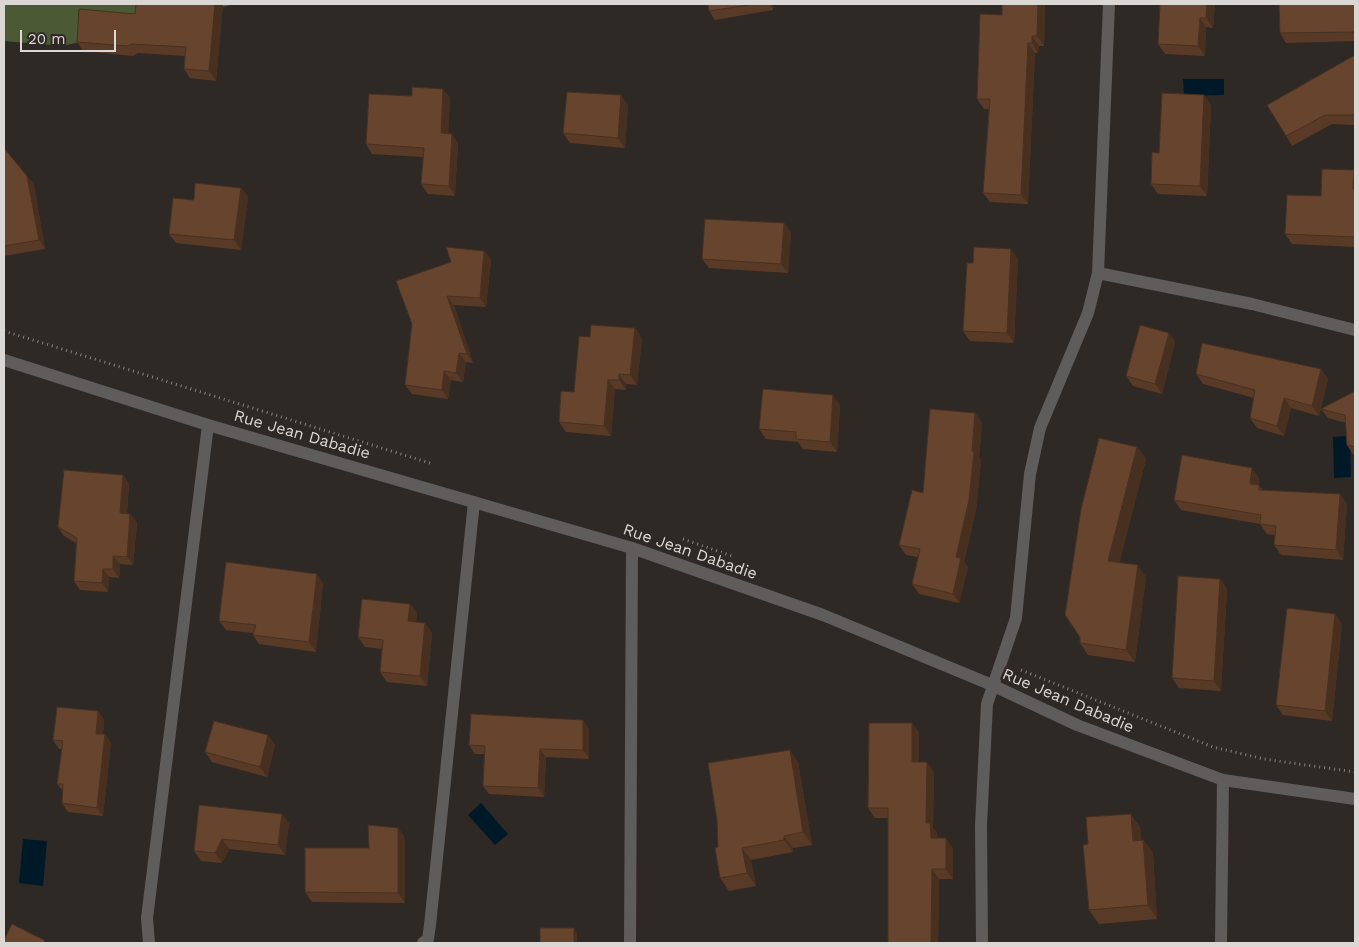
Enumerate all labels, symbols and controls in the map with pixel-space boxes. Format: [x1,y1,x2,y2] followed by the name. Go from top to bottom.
[22,20,119,52] scale bar
[28,30,66,48] text: 20 m
[232,406,372,464] street label: Rue Jean Dabadie
[620,520,760,584] street label: Rue Jean Dabadie
[999,665,1137,737] street label: Rue Jean Dabadie

